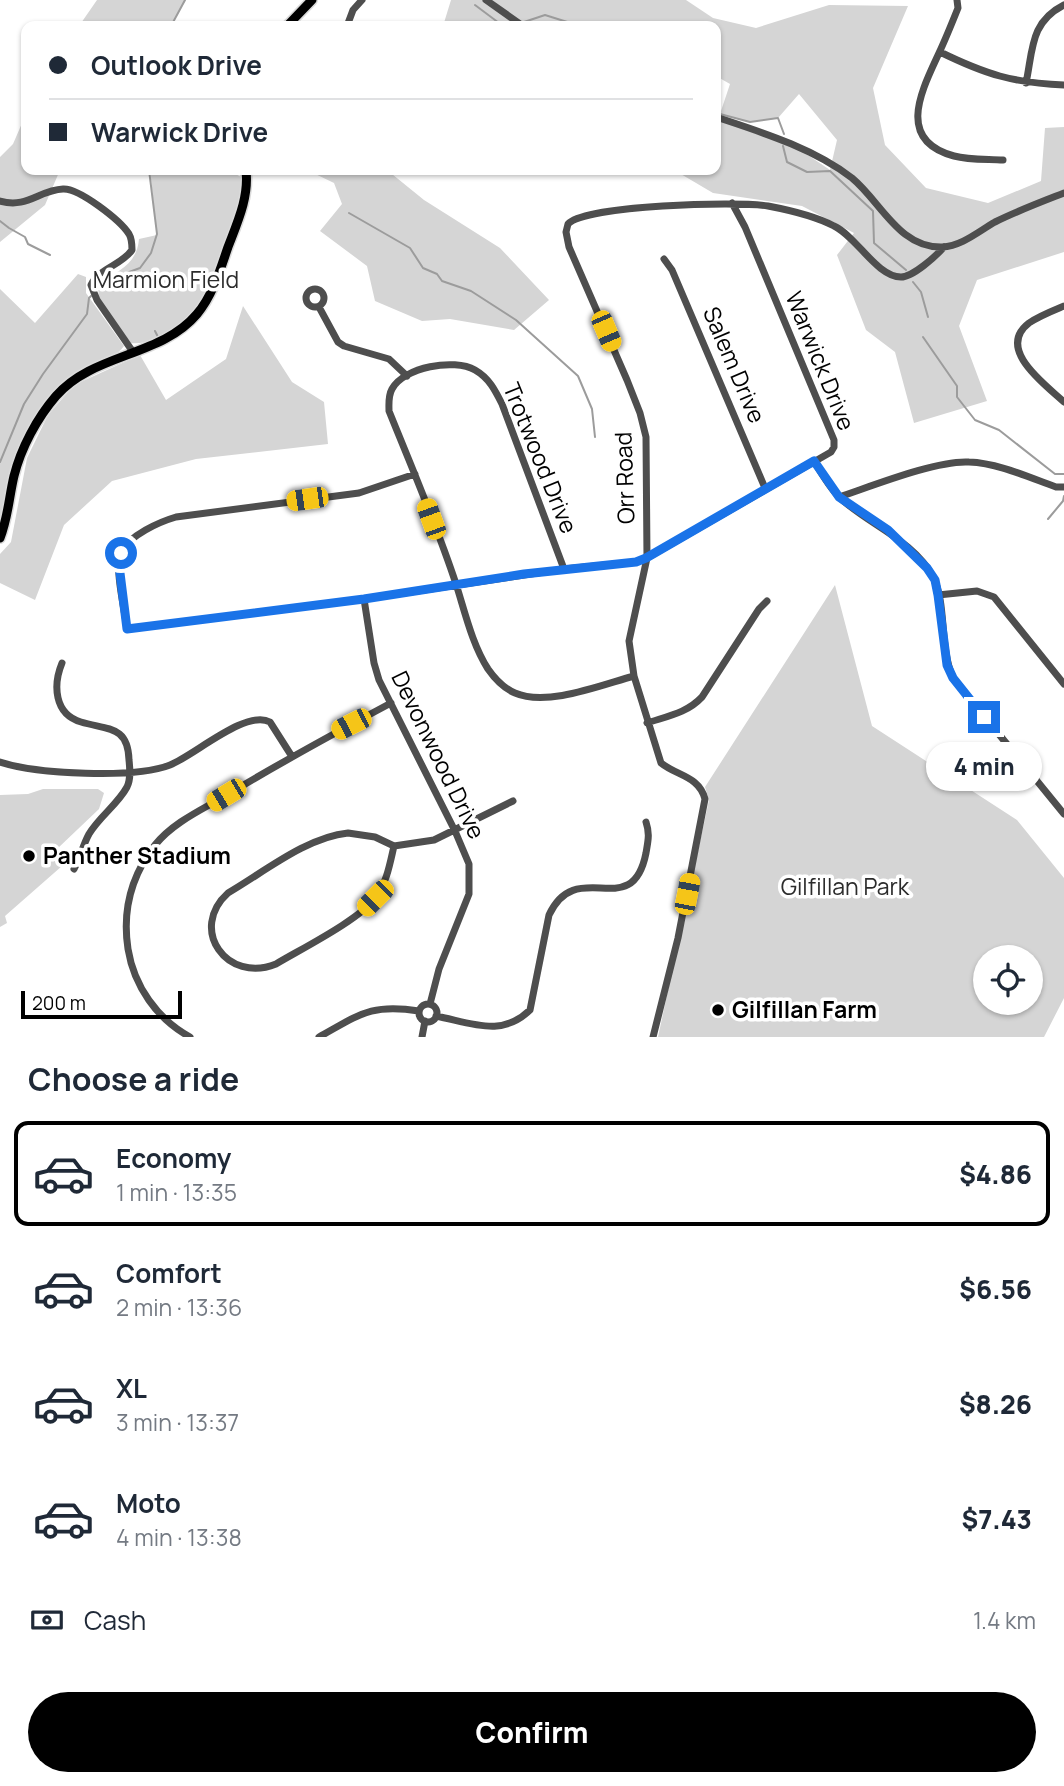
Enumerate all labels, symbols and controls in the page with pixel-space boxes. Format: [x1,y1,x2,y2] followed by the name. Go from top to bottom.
[91,47,262,83] text: Outlook Drive
[91,114,268,150] text: Warwick Drive
[93,263,239,295] park label: Marmion Field
[779,286,863,435] street label: Warwick Drive
[696,302,774,428] street label: Salem Drive
[589,308,624,354] car
[496,378,586,538] street label: Trotwood Drive
[606,431,642,525] street label: Orr Road
[285,486,330,512] car
[414,496,449,542] car
[105,537,137,569] route start
[384,665,493,844] street label: Devonwood Drive
[968,701,1000,733] route end
[328,705,375,743] car
[926,742,1042,790] callout: 4 min
[953,750,1015,782] text: 4 min
[203,775,250,815] car
[43,839,231,871] place label: Panther Stadium
[21,848,37,864] marker: Panther Stadium
[781,870,910,902] park label: Gilfillan Park
[673,871,702,917] car
[353,876,398,920] car
[973,945,1043,1015] map controls
[973,945,1043,1015] button: locate
[21,988,182,1020] scale bar
[32,990,86,1016] text: 200 m
[732,993,877,1025] place label: Gilfillan Farm
[710,1002,726,1018] marker: Gilfillan Farm
[28,1057,239,1101] text: Choose a ride
[116,1140,231,1176] text: Economy
[32,1142,95,1205] icon: car
[959,1156,1032,1192] text: $4.86
[116,1176,237,1208] text: 1 min · 13:35
[116,1255,222,1291] text: Comfort
[32,1257,95,1320] icon: car
[959,1271,1032,1307] text: $6.56
[116,1291,242,1323] text: 2 min · 13:36
[116,1370,147,1406] text: XL
[32,1372,95,1435] icon: car
[959,1386,1032,1422] text: $8.26
[116,1406,239,1438] text: 3 min · 13:37
[116,1485,181,1521] text: Moto
[32,1487,95,1550] icon: car
[962,1501,1032,1537] text: $7.43
[116,1521,242,1553] text: 4 min · 13:38
[28,1601,66,1639] icon: cash
[84,1602,146,1638] text: Cash
[973,1604,1036,1636] text: 1.4 km
[28,1692,1036,1772] button: Confirm

